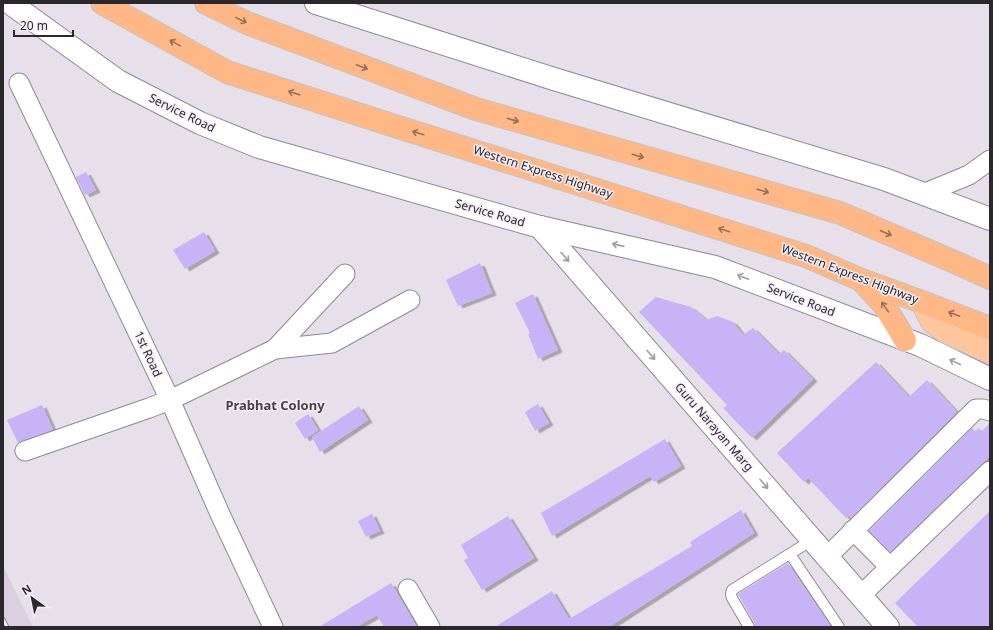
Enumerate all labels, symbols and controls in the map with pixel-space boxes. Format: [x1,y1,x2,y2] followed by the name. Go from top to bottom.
[14,12,73,38] scale bar
[20,17,48,34] text: 20 m
[234,17,246,24] one-way arrow
[169,39,181,47] one-way arrow
[356,63,368,71] one-way arrow
[146,89,218,136] street label: Service Road
[289,89,301,97] one-way arrow
[507,117,520,124] one-way arrow
[412,129,425,136] one-way arrow
[471,141,616,202] street label: Western Express Highway
[632,153,645,160] one-way arrow
[757,188,770,196] one-way arrow
[453,194,527,231] street label: Service Road
[718,225,730,233] one-way arrow
[880,230,892,237] one-way arrow
[612,240,625,248] one-way arrow
[779,240,922,308] street label: Western Express Highway
[561,251,570,262] one-way arrow
[738,273,750,281] one-way arrow
[765,279,838,320] street label: Service Road
[881,302,889,313] one-way arrow
[948,309,960,317] one-way arrow
[130,328,166,380] street label: 1st Road
[646,349,655,360] one-way arrow
[949,358,961,365] one-way arrow
[671,379,758,475] street label: Guru Narayan Marg
[225,396,325,414] district label: Prabhat Colony
[759,479,768,490] one-way arrow
[12,578,52,618] north arrow
[18,580,34,598] text: N

